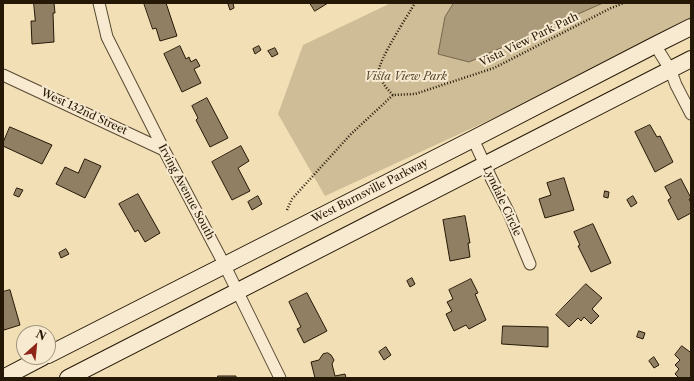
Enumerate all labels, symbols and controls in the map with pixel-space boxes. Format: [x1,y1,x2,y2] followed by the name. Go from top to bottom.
[477,10,581,70] street label: Vista View Park Path
[365,70,447,84] park label: Vista View Park
[39,86,129,138] street label: West 132nd Street
[155,142,217,242] street label: Irving Avenue South
[310,156,430,226] street label: West Burnsville Parkway
[480,164,524,238] street label: Lyndale Circle
[16,325,56,365] north arrow
[34,327,48,344] text: N

